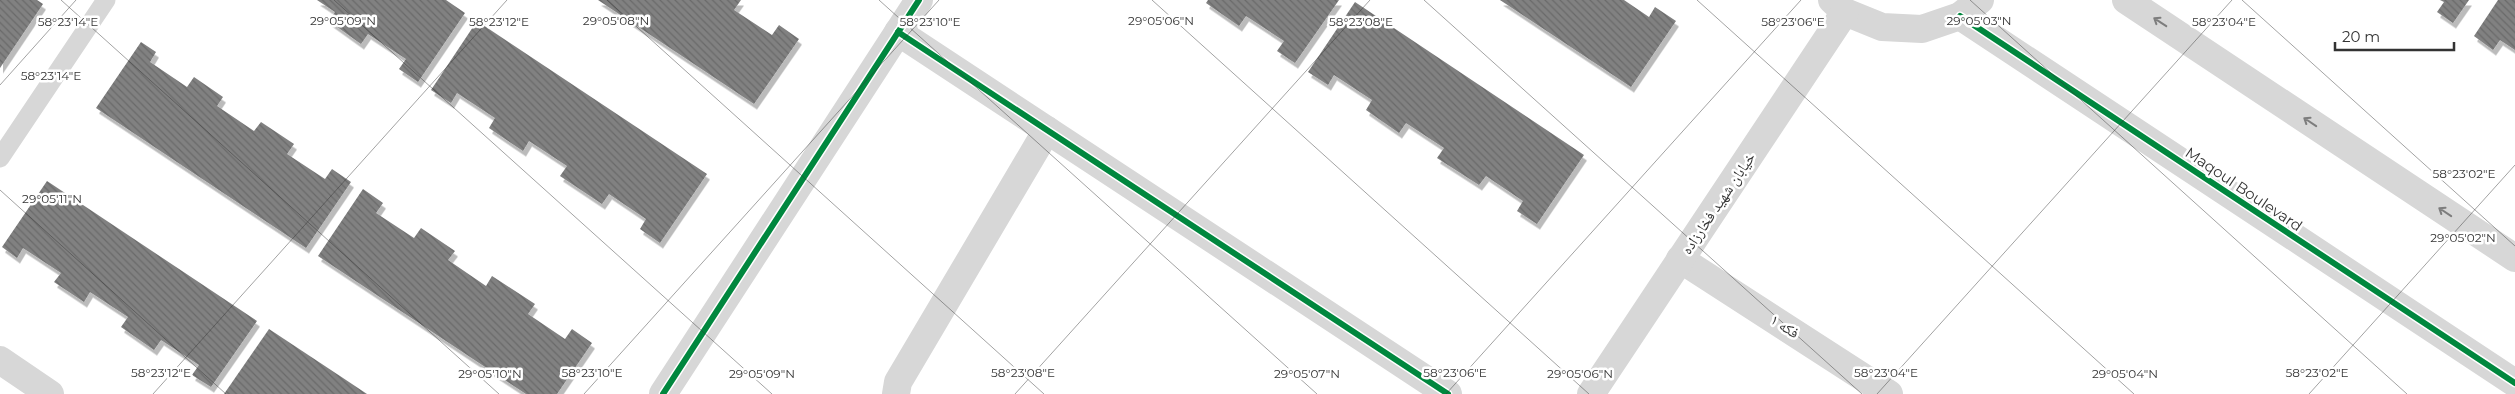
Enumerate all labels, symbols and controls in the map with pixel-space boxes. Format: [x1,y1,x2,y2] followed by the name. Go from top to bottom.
[310,13,376,28] text: 29°05'09"N
[583,13,649,28] text: 29°05'08"N
[1128,13,1194,28] text: 29°05'06"N
[1946,13,2012,28] text: 29°05'03"N
[38,14,98,29] text: 58°23'14"E
[469,14,529,29] text: 58°23'12"E
[899,14,961,29] text: 58°23'10"E
[1329,14,1393,29] text: 58°23'08"E
[1761,14,1825,29] text: 58°23'06"E
[2192,14,2256,29] text: 58°23'04"E
[2153,17,2167,28] one-way arrow
[2335,20,2454,52] scale bar
[2342,27,2380,46] text: 20 m
[21,68,81,83] text: 58°23'14"E
[2303,117,2317,127] one-way arrow
[2182,143,2306,235] street label: Maqoul Boulevard
[1677,148,1760,258] street label: خیابان شهید فخارزاده
[2432,166,2496,181] text: 58°23'02"E
[22,191,82,206] text: 29°05'11"N
[2439,207,2453,217] one-way arrow
[2430,230,2496,245] text: 29°05'02"N
[1767,310,1803,342] street label: فکه ۱
[131,365,191,380] text: 58°23'12"E
[561,365,623,380] text: 58°23'10"E
[991,365,1055,380] text: 58°23'08"E
[1423,365,1487,380] text: 58°23'06"E
[1854,365,1918,380] text: 58°23'04"E
[2285,365,2349,380] text: 58°23'02"E
[458,366,522,381] text: 29°05'10"N
[729,366,795,381] text: 29°05'09"N
[1274,366,1340,381] text: 29°05'07"N
[1547,366,1613,381] text: 29°05'06"N
[2092,366,2158,381] text: 29°05'04"N

